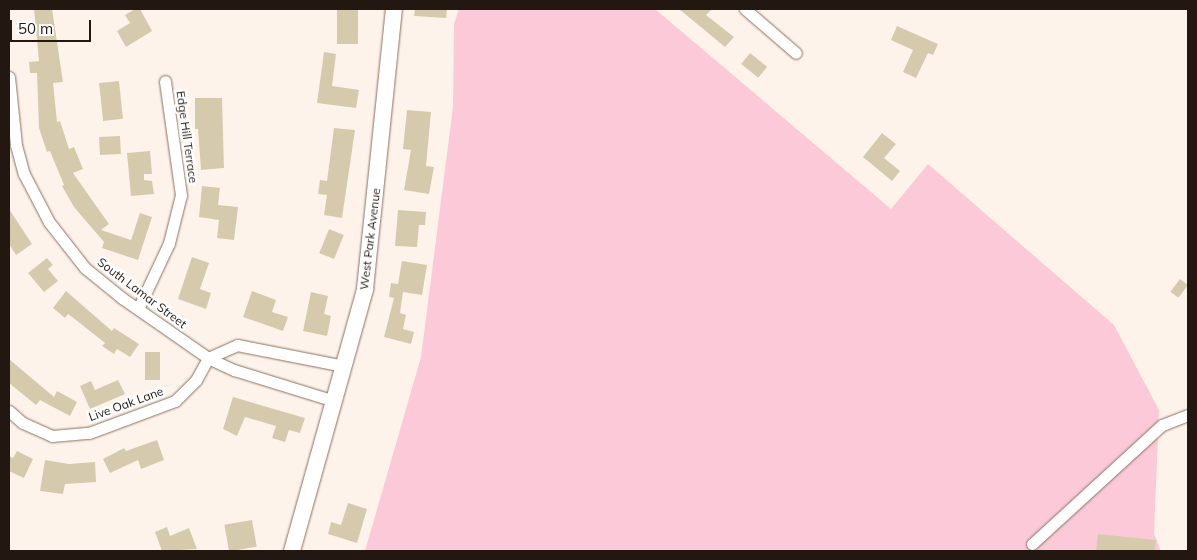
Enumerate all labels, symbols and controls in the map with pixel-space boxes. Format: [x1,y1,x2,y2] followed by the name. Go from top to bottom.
[12,10,94,42] scale bar
[18,19,53,38] text: 50 m
[173,90,201,184] street label: Edge Hill Terrace
[357,187,383,291] street label: West Park Avenue
[95,255,189,331] street label: South Lamar Street
[87,384,165,424] street label: Live Oak Lane

